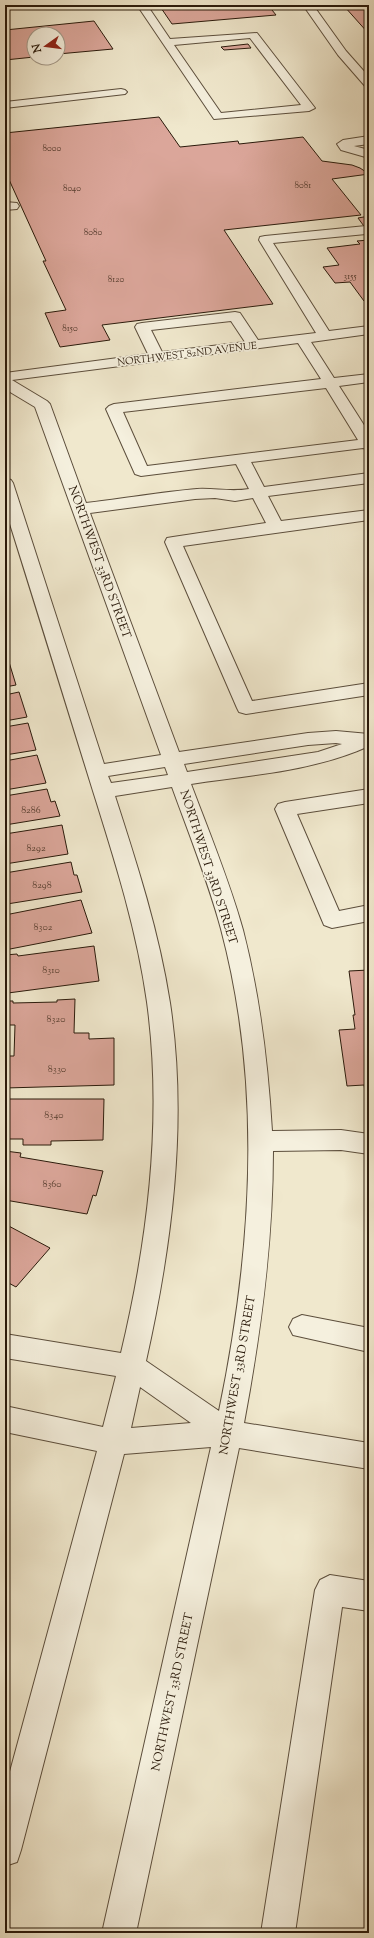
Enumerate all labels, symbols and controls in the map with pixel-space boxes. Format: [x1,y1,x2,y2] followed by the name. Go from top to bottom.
[26,26,66,66] north arrow
[28,42,46,55] text: N
[43,142,62,155] house number: 8000
[295,179,311,192] house number: 8081
[63,182,81,195] house number: 8040
[84,226,102,239] house number: 8080
[344,270,356,283] house number: 3155
[108,273,124,286] house number: 8120
[62,322,78,335] house number: 8150
[116,338,258,371] street label: NORTHWEST 82ND AVENUE
[63,483,135,642] street label: NORTHWEST 33RD STREET
[175,788,242,947] street label: NORTHWEST 33RD STREET
[21,803,41,818] house number: 8286
[26,841,46,856] house number: 8292
[32,878,52,893] house number: 8298
[34,920,53,935] house number: 8302
[42,963,60,978] house number: 8310
[46,1012,66,1027] house number: 8320
[48,1062,66,1077] house number: 8330
[44,1108,64,1123] house number: 8340
[42,1177,62,1192] house number: 8360
[215,1294,261,1456] street label: NORTHWEST 33RD STREET
[147,1611,199,1773] street label: NORTHWEST 33RD STREET

